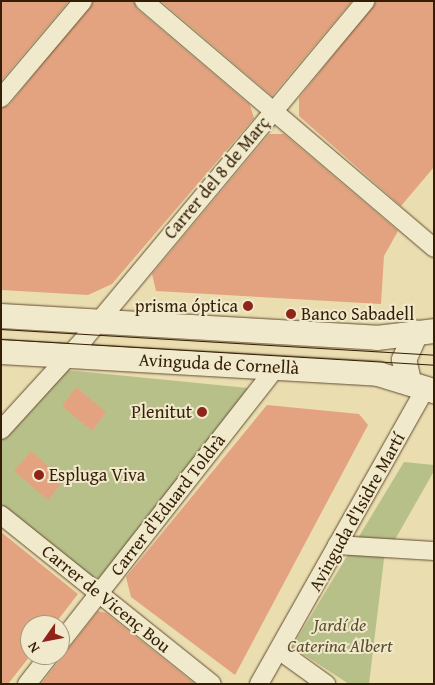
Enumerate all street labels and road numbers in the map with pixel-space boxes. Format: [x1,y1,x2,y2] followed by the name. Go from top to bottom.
[160,112,274,244] street label: Carrer del 8 de Març
[138,349,300,379] street label: Avinguda de Cornellà
[304,429,410,595] street label: Avinguda d'Isidre Martí
[106,430,230,580] street label: Carrer d'Eduard Toldrà
[37,541,175,657] street label: Carrer de Vicenç Bou

